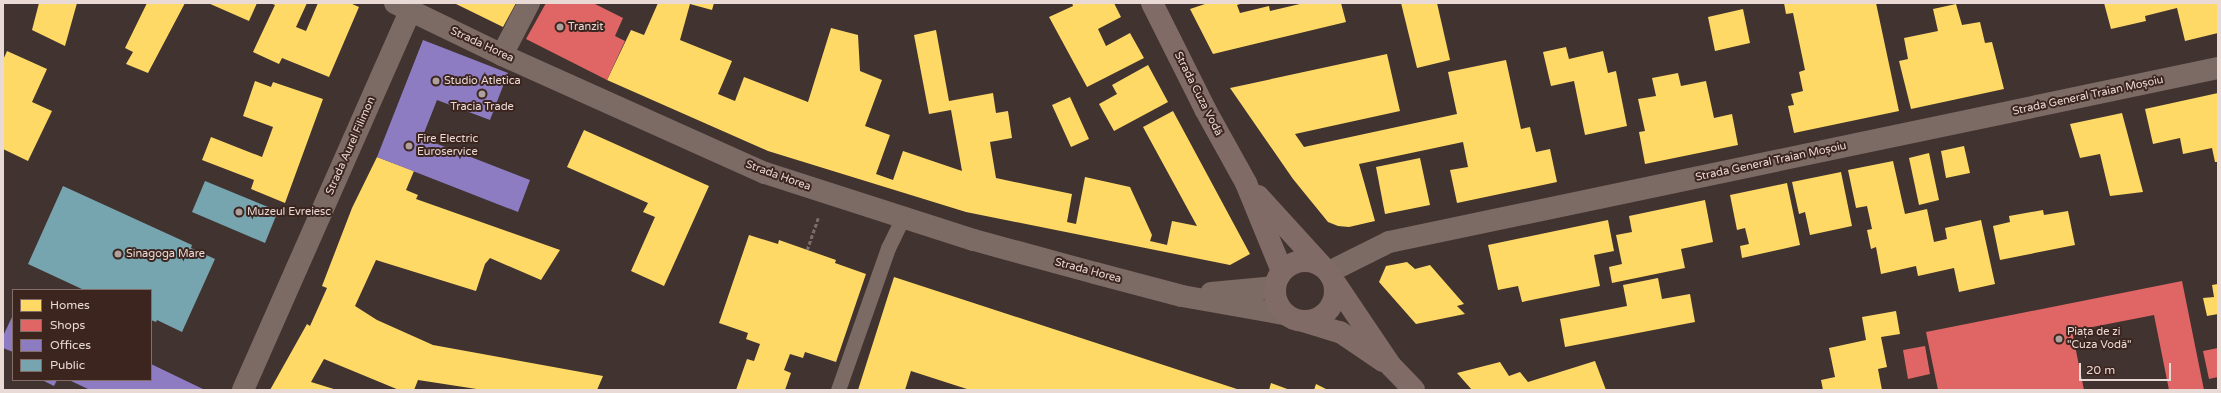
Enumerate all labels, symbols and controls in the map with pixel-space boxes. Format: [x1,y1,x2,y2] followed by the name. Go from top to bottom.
[568,20,604,34] place label: Tranzit
[555,22,565,32] marker: Tranzit
[448,25,516,65] street label: Strada Horea
[1171,50,1225,138] street label: Strada Cuza Vodă
[444,74,521,88] place label: Studio Atletica
[2011,74,2165,118] street label: Strada General Traian Moșoiu
[431,76,441,86] marker: Studio Atletica
[477,89,487,99] marker: Tracia Trade
[323,95,379,197] street label: Strada Aurel Filimon
[450,100,514,114] place label: Tracia Trade
[417,133,478,159] place label: Fire Electric Euroservice
[1694,140,1848,184] street label: Strada General Traian Moșoiu
[404,141,414,151] marker: Fire Electric Euroservice
[744,158,812,194] street label: Strada Horea
[247,205,331,219] place label: Muzeul Evreiesc
[234,207,244,217] marker: Muzeul Evreiesc
[126,247,205,261] place label: Sinagoga Mare
[113,249,123,259] marker: Sinagoga Mare
[1053,256,1123,286] street label: Strada Horea
[12,289,152,381] legend
[50,298,90,312] text: Homes
[50,318,85,332] text: Shops
[2067,326,2132,352] place label: Piața de zi "Cuza Vodă"
[2054,334,2064,344] marker: Piața de zi "Cuza Vodă"
[50,338,91,352] text: Offices
[2081,355,2173,381] scale bar
[50,358,85,372] text: Public
[2086,363,2115,377] text: 20 m

